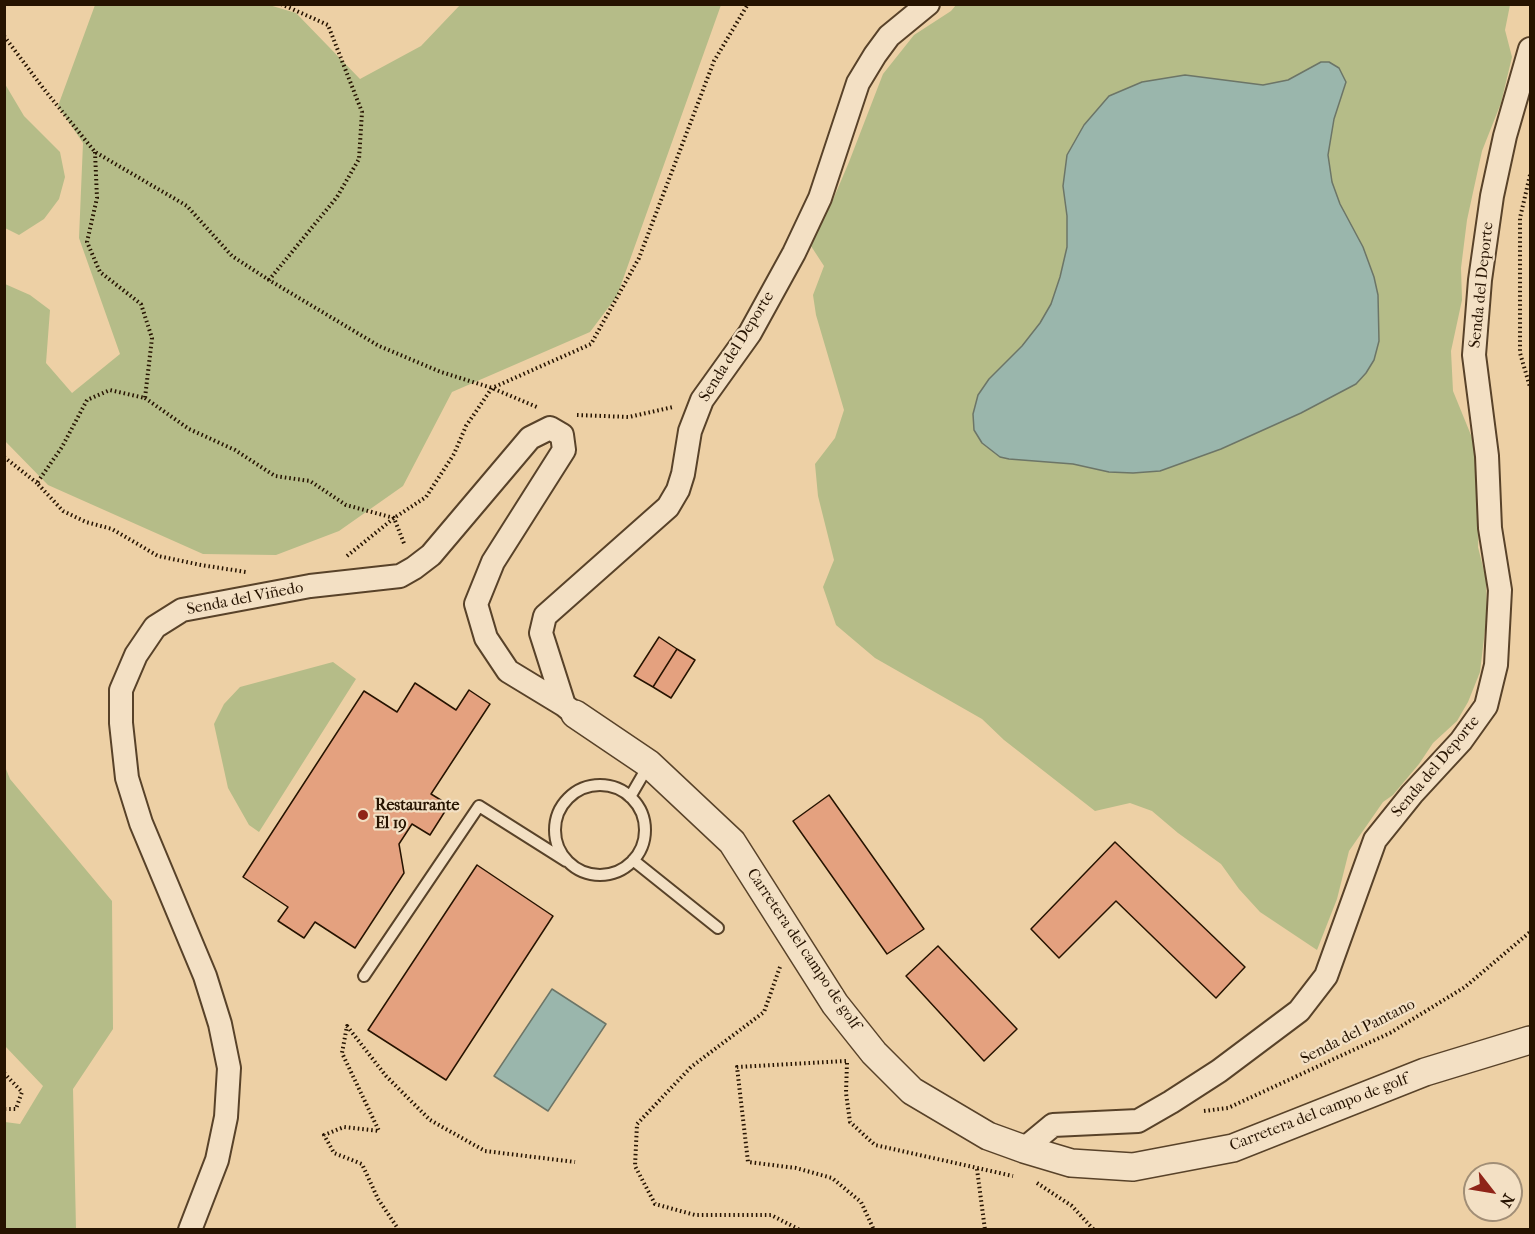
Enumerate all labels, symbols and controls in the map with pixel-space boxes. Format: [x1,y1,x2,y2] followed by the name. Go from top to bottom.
[1466,221,1498,349] street label: Senda del Deporte
[695,288,779,406] street label: Senda del Deporte
[185,578,305,620] street label: Senda del Viñedo
[1388,712,1484,822] street label: Senda del Deporte
[375,796,459,834] place label: Restaurante El 19
[356,808,370,822] marker: Restaurante El 19
[742,865,864,1033] street label: Carretera del campo de golf
[1298,995,1418,1069] street label: Senda del Pantano
[1227,1070,1411,1156] street label: Carretera del campo de golf
[1463,1162,1523,1222] north arrow
[1496,1190,1518,1211] text: N

